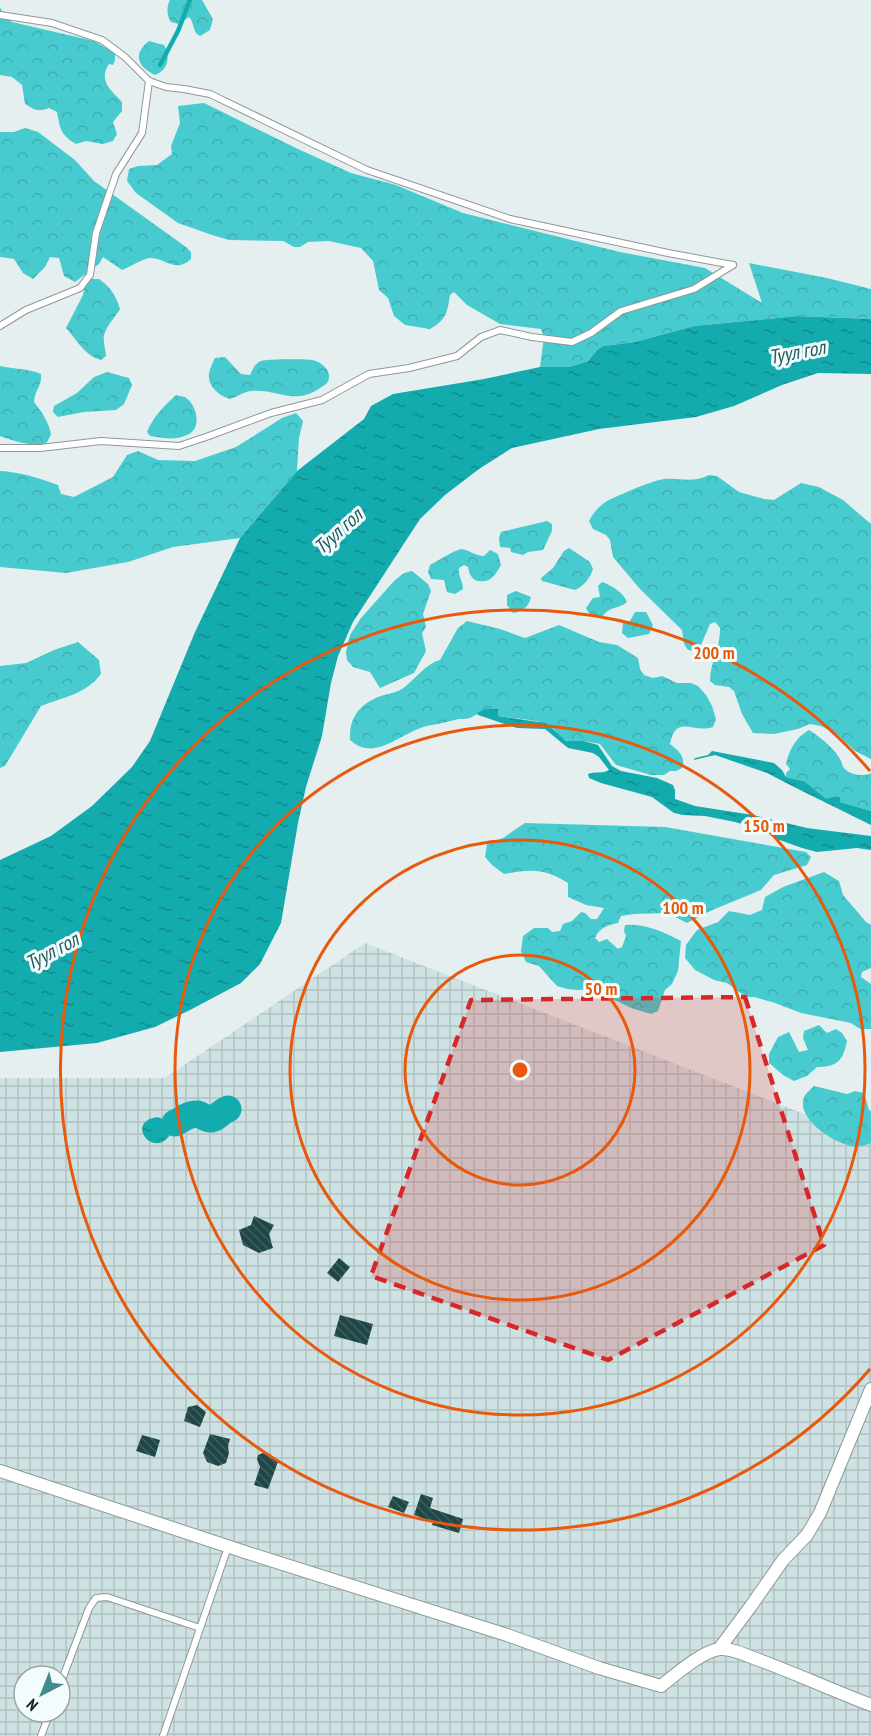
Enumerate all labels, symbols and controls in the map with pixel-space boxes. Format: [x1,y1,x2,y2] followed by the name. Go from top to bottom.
[767,333,829,370] water label: Туул гол
[308,501,369,560] water label: Туул гол
[693,641,735,664] text: 200 m
[743,814,785,837] text: 150 m
[662,896,704,919] text: 100 m
[21,925,85,976] water label: Туул гол
[585,977,617,1000] text: 50 m
[510,1060,530,1080] centre of rings
[12,1664,72,1724] north arrow
[22,1695,42,1715] text: N

